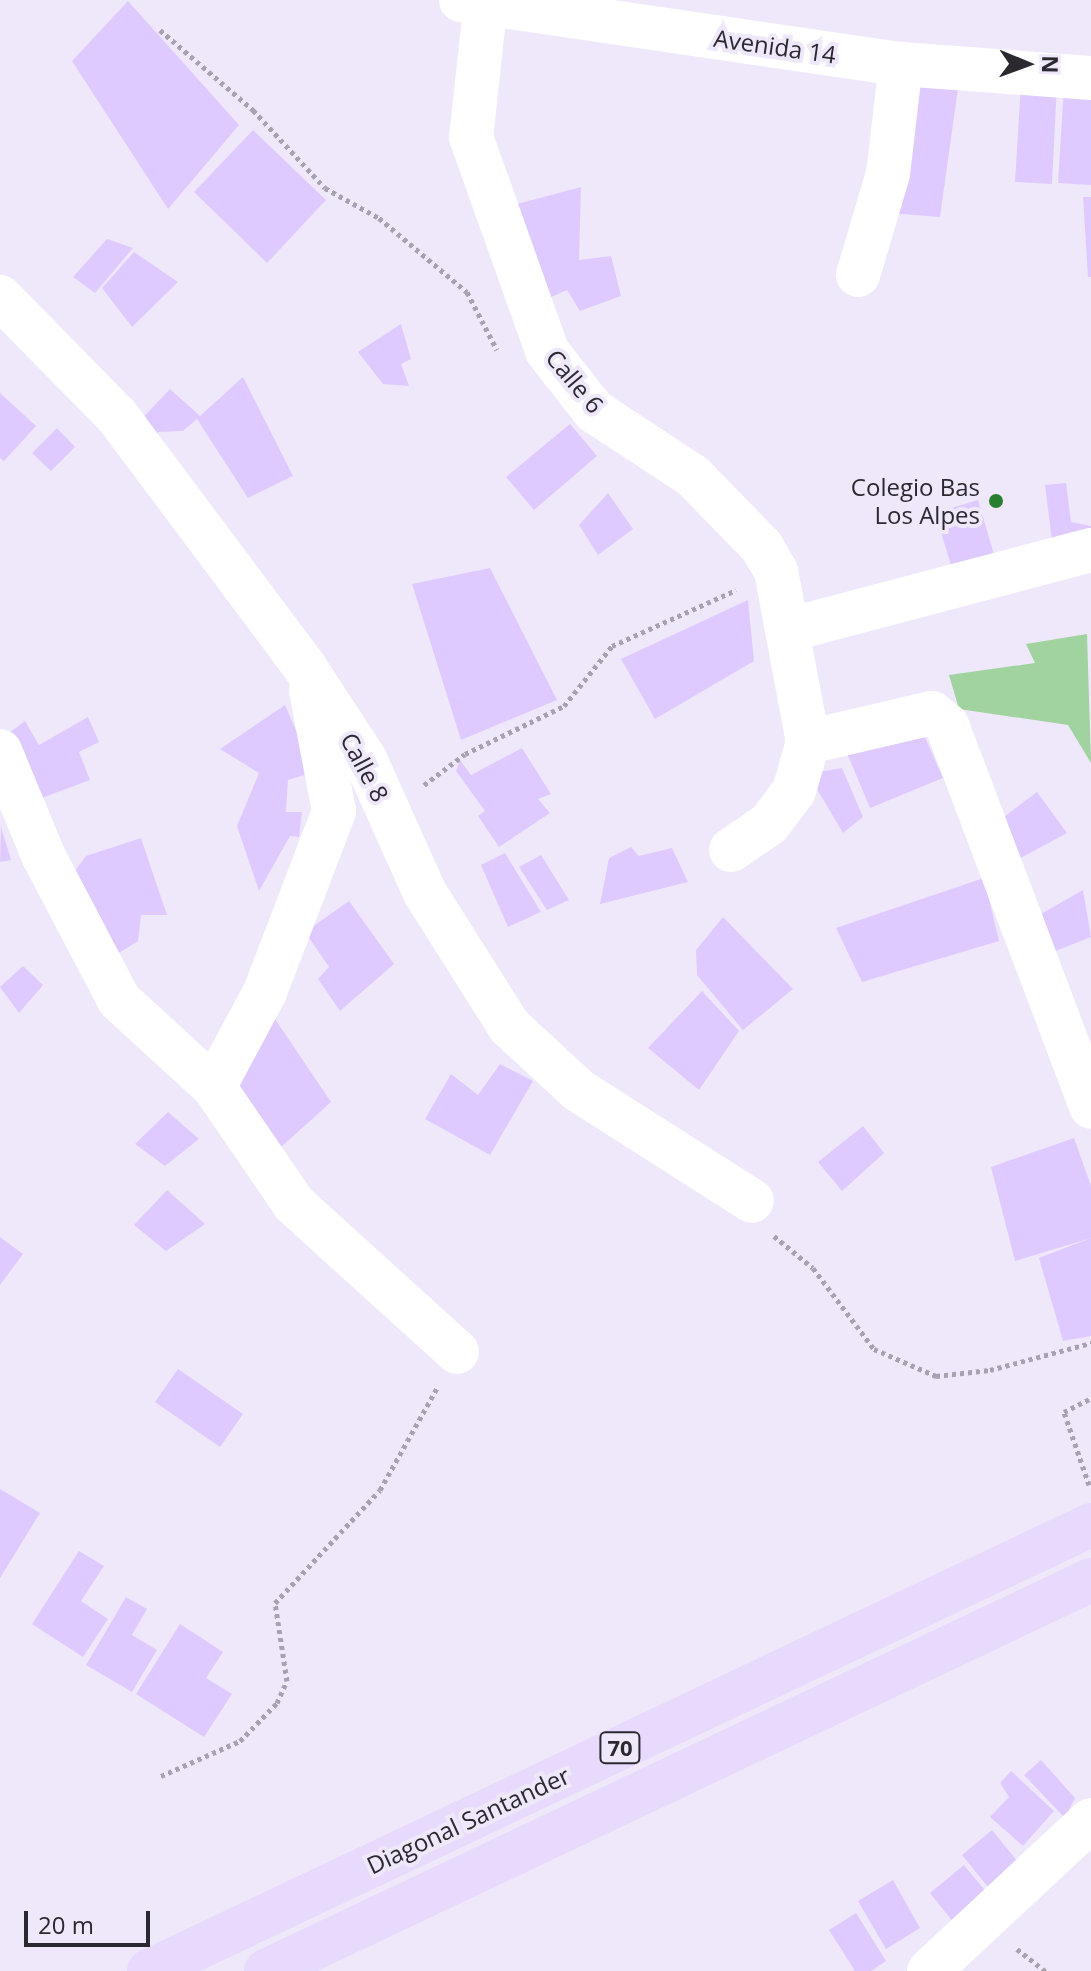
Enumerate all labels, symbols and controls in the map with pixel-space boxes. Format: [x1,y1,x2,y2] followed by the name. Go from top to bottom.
[712,23,838,69] street label: Avenida 14
[987,24,1067,104] north arrow
[1036,55,1066,74] text: N
[540,343,610,419] street label: Calle 6
[851,473,980,529] place label: Colegio Bas Los Alpes
[987,492,1005,510] marker: Colegio Bas Los Alpes
[335,728,395,806] street label: Calle 8
[598,1730,642,1766] road number: 70
[362,1760,574,1880] street label: Diagonal Santander
[28,1895,154,1945] scale bar
[38,1908,94,1941] text: 20 m

